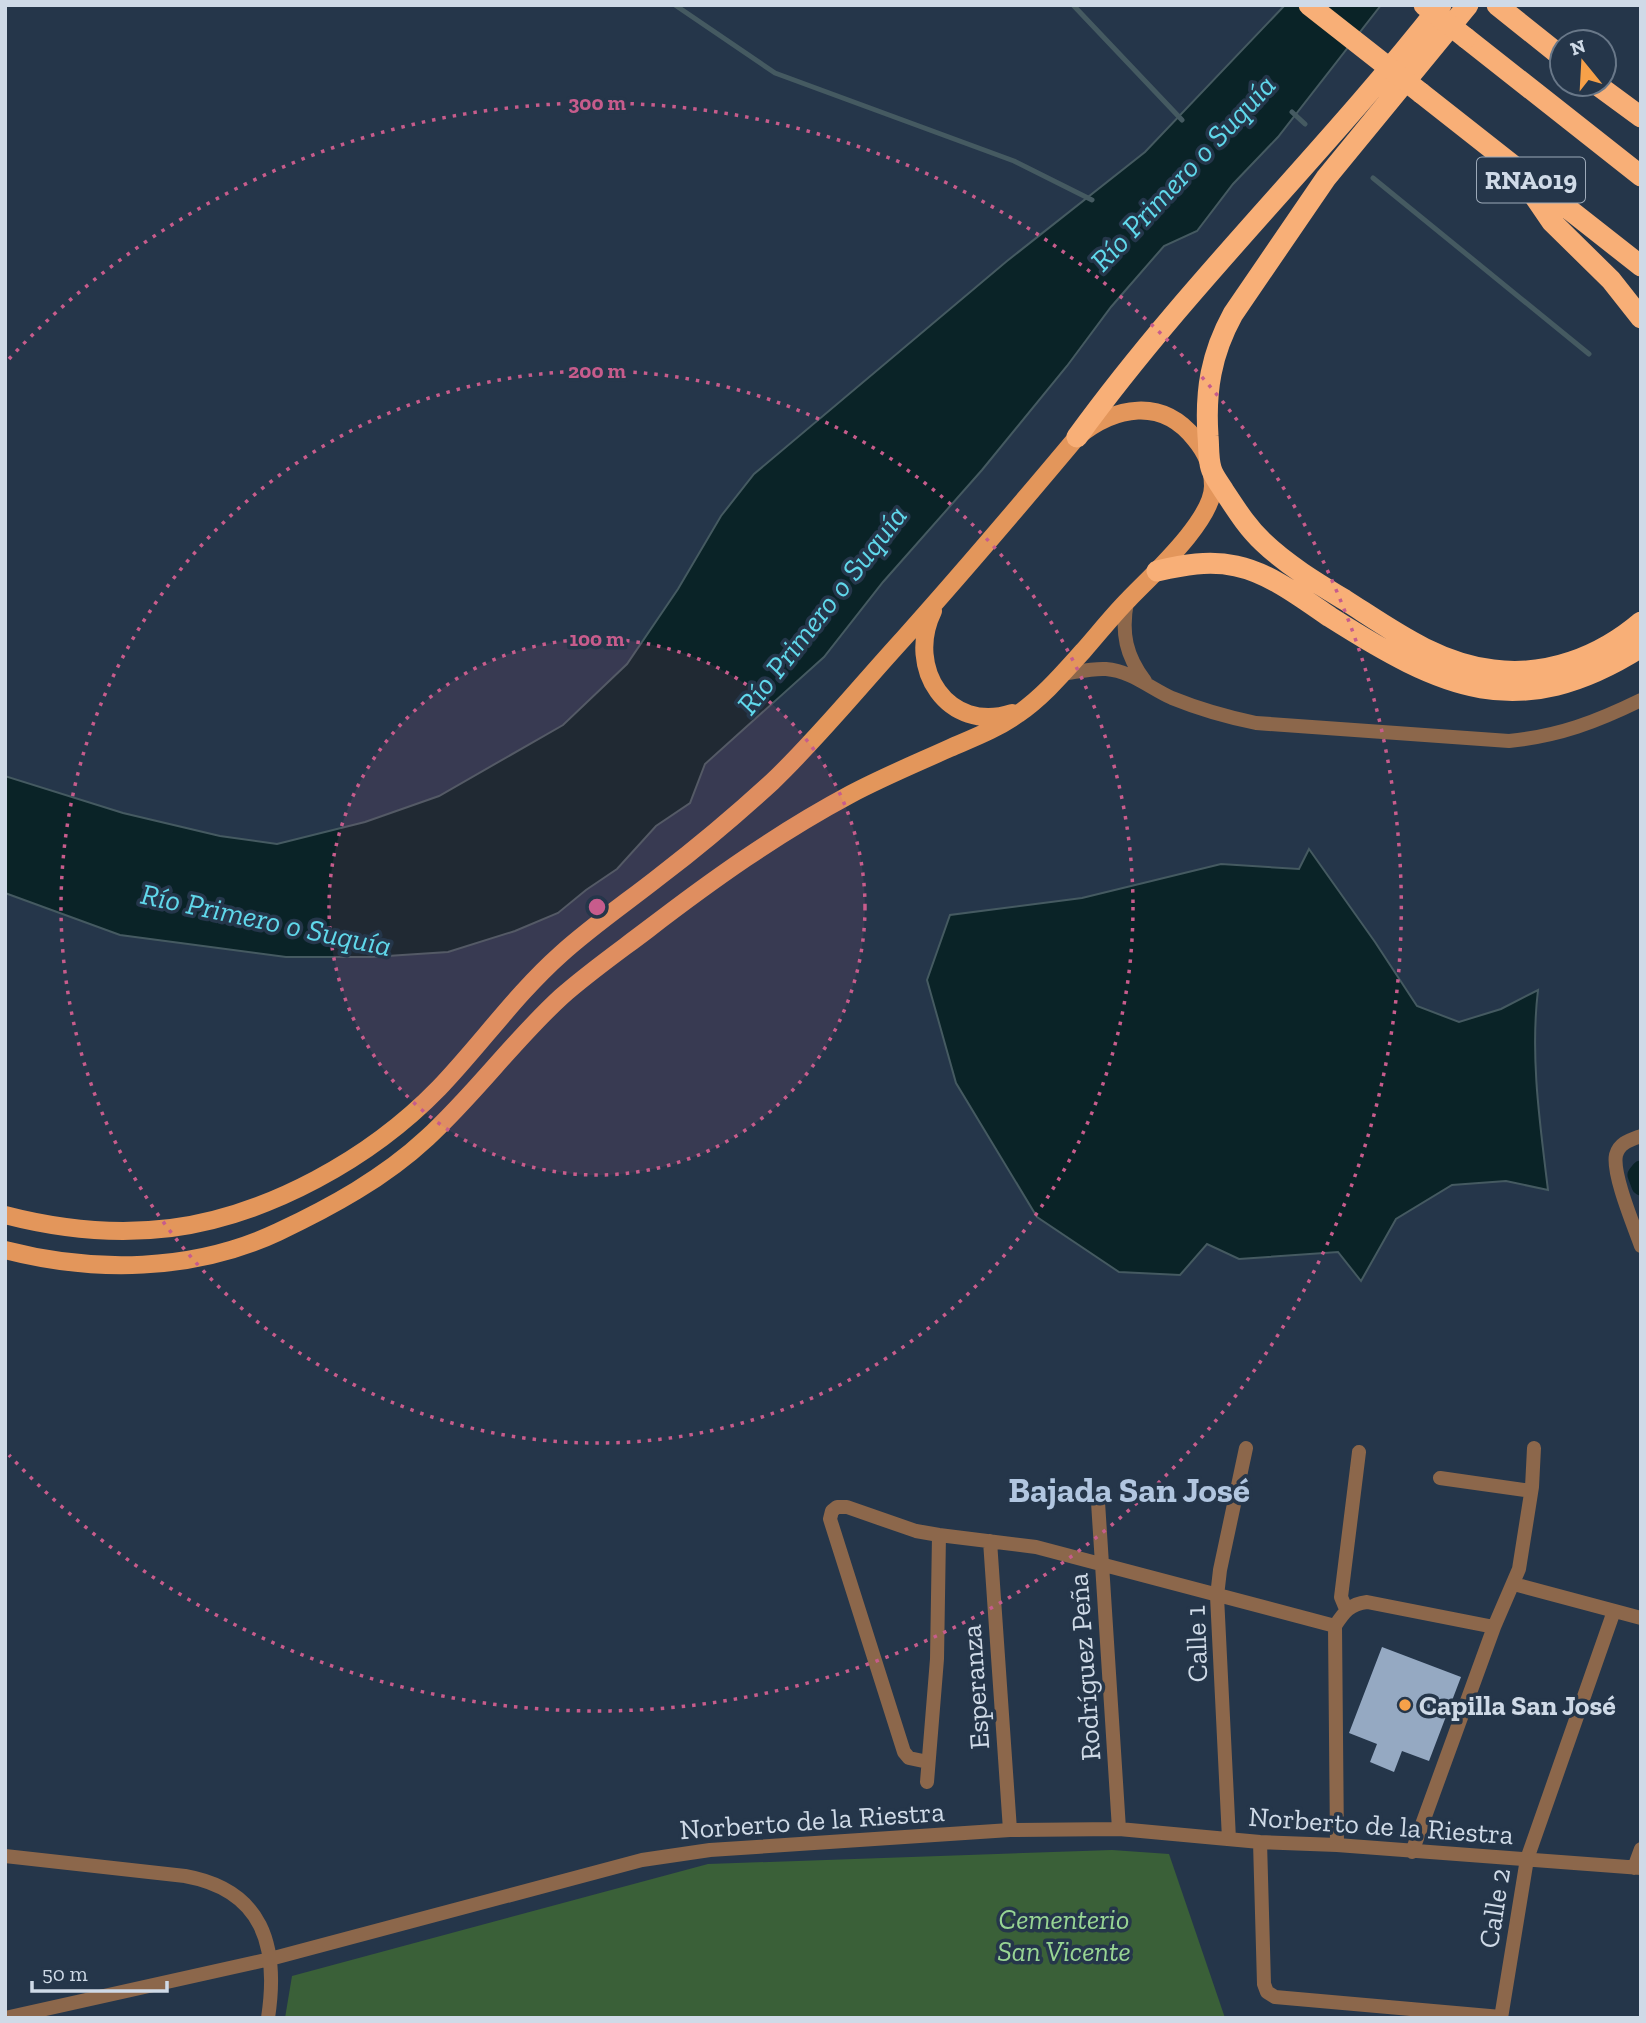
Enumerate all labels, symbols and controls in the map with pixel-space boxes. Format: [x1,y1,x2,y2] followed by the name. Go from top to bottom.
[1548,28,1618,98] north arrow
[1567,34,1588,60] text: N
[1083,67,1283,279] water label: Río Primero o Suquía
[568,90,626,115] text: 300 m
[1477,158,1585,202] road number: RNA019
[568,358,626,383] text: 200 m
[729,498,915,722] water label: Río Primero o Suquía
[570,626,625,651] text: 100 m
[137,876,395,964] water label: Río Primero o Suquía
[585,895,609,919] centre of rings
[1008,1469,1250,1511] district label: Bajada San José
[1061,1572,1108,1762] street label: Rodríguez Peña
[1179,1605,1214,1683] street label: Calle 1
[955,1623,996,1751] street label: Esperanza
[1419,1689,1616,1722] place label: Capilla San José
[1397,1697,1413,1713] marker: Capilla San José
[678,1795,946,1846] street label: Norberto de la Riestra
[1247,1800,1515,1851] street label: Norberto de la Riestra
[1472,1866,1517,1950] street label: Calle 2
[997,1903,1131,1968] park label: Cementerio San Vicente
[32,1950,166,1994] scale bar
[42,1961,88,1986] text: 50 m

